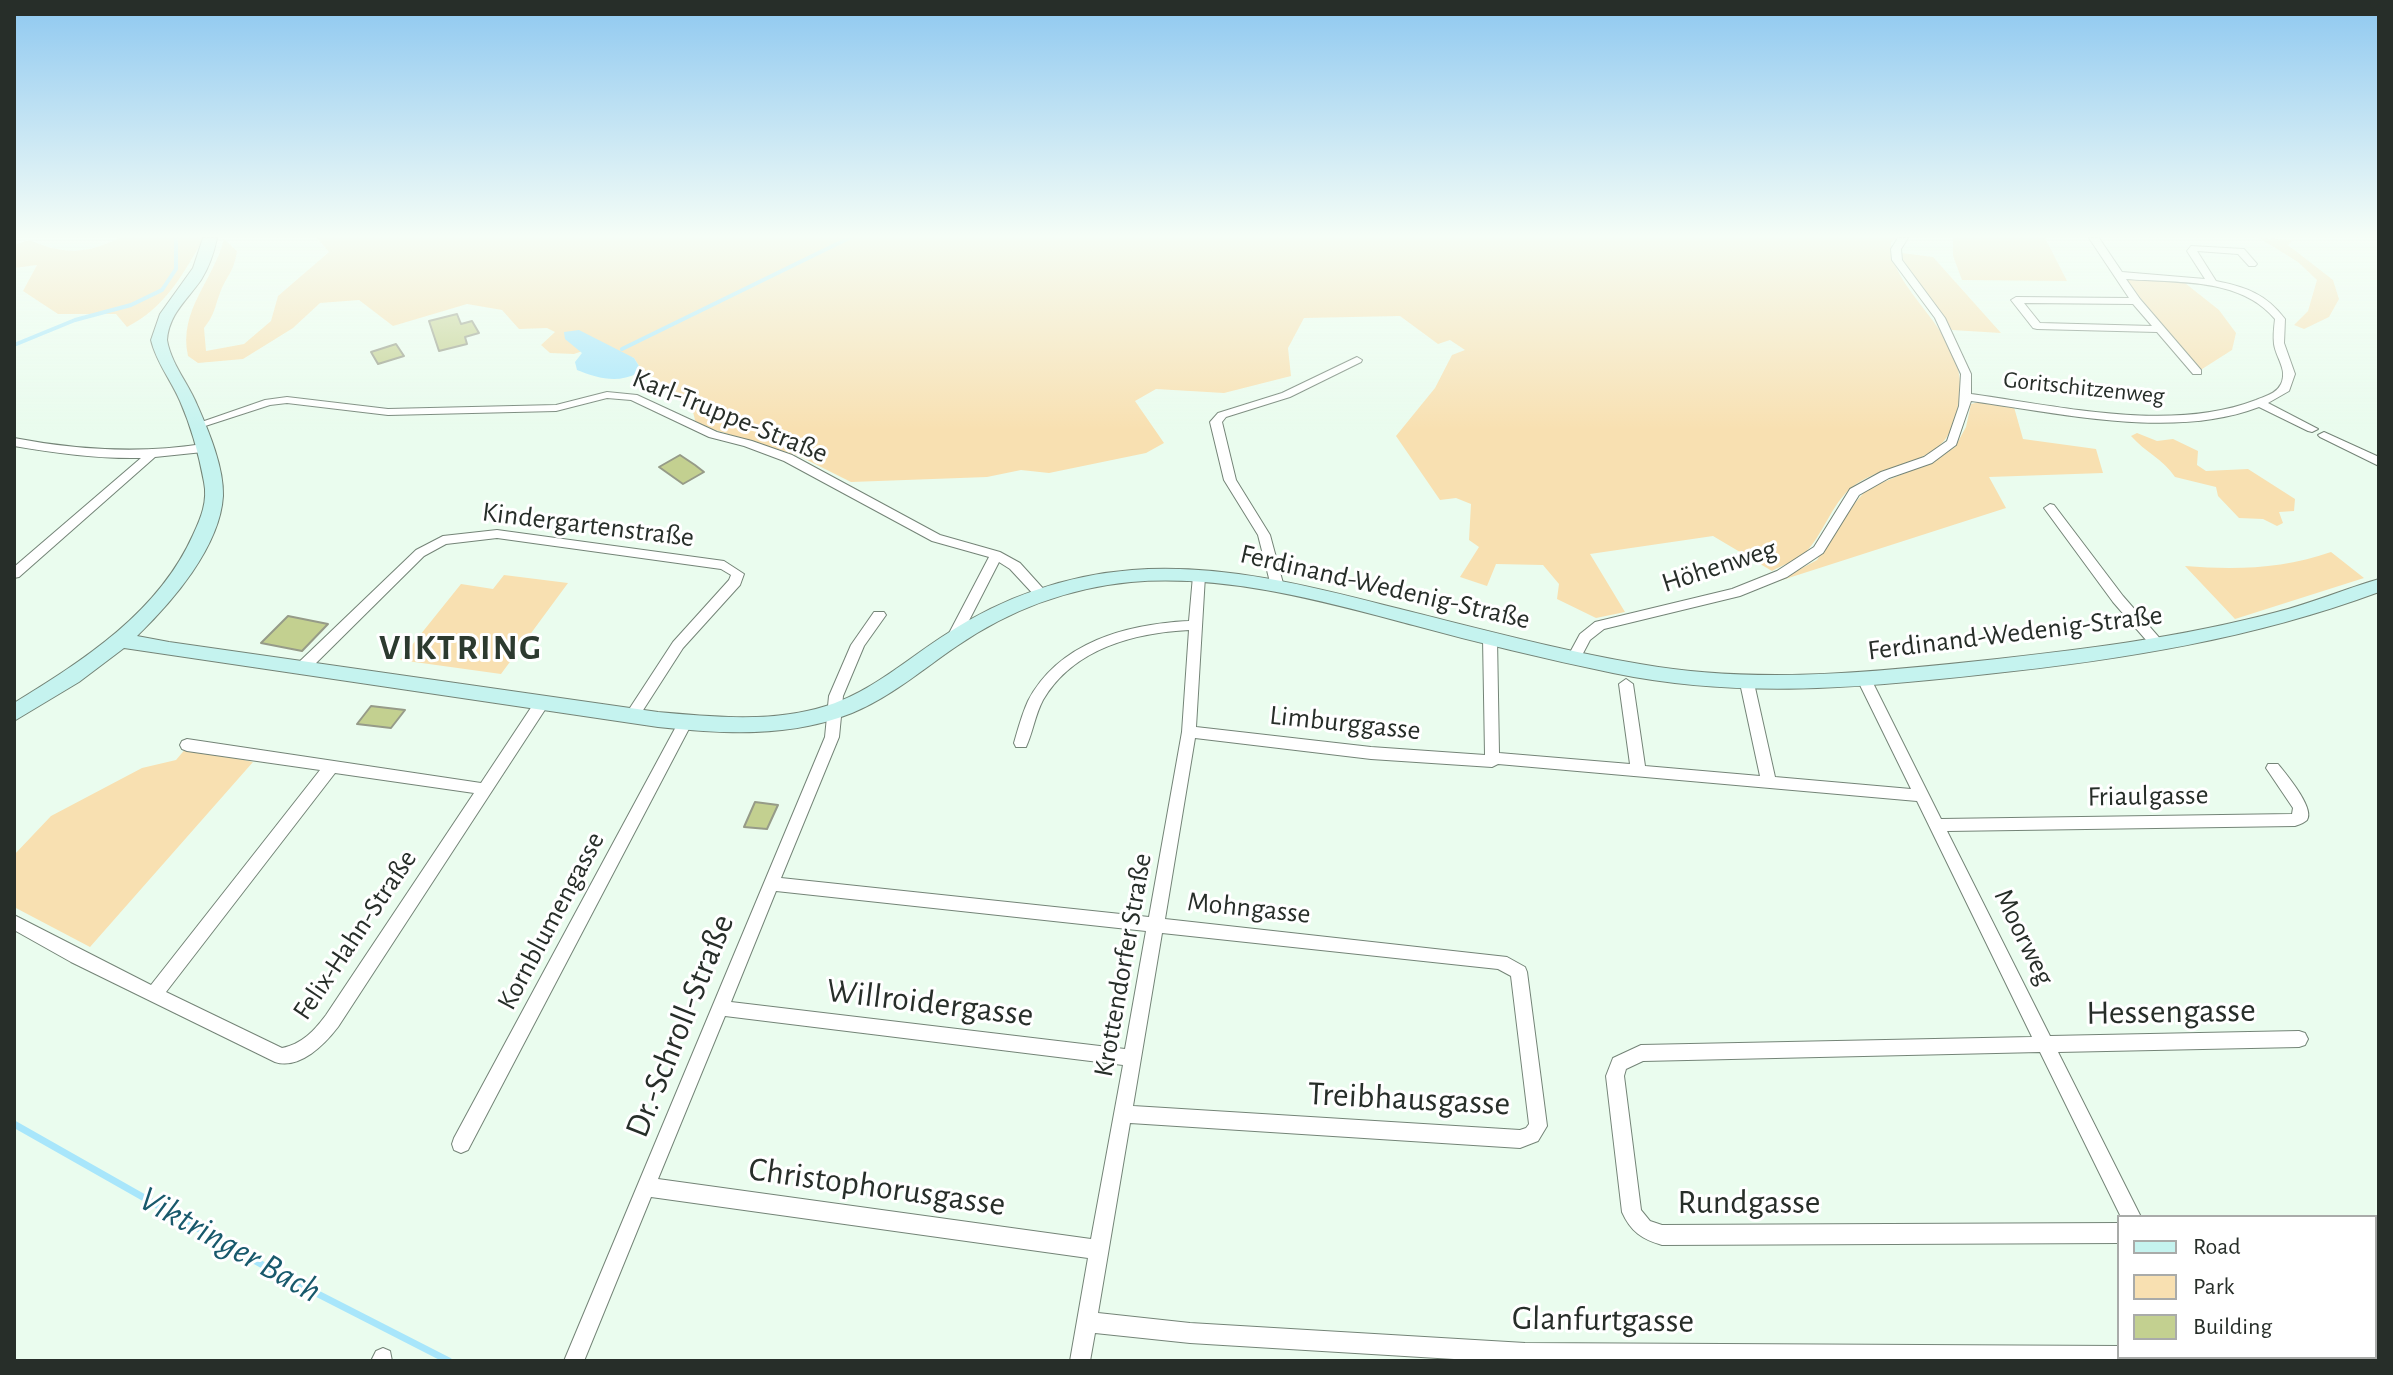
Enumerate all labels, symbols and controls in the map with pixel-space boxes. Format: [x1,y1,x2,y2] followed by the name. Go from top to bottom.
[627,361,833,471] street label: Karl-Truppe-Straße
[2002,365,2166,411] street label: Goritschitzenweg
[480,495,696,555] street label: Kindergartenstraße
[1657,532,1781,600] street label: Höhenweg
[1237,537,1533,637] street label: Ferdinand-Wedenig-Straße
[1866,598,2164,668] street label: Ferdinand-Wedenig-Straße
[379,626,543,670] district label: VIKTRING
[1268,698,1422,748] street label: Limburggasse
[2087,778,2209,814] street label: Friaulgasse
[490,826,612,1016] street label: Kornblumengasse
[286,844,424,1026] street label: Felix-Hahn-Straße
[1087,851,1159,1079] street label: Krottendorfer Straße
[1986,883,2062,991] street label: Moorweg
[1186,885,1312,931] street label: Mohngasse
[617,909,743,1143] street label: Dr.-Schroll-Straße
[824,970,1036,1036] street label: Willroidergasse
[2086,990,2256,1034] street label: Hessengasse
[1307,1073,1511,1125] street label: Treibhausgasse
[746,1149,1008,1225] street label: Christophorusgasse
[131,1177,329,1313] water label: Viktringer Bach
[1677,1183,1821,1223] street label: Rundgasse
[2117,1215,2377,1359] legend
[2193,1235,2241,1259] text: Road
[2193,1275,2234,1299] text: Park
[1512,1298,1694,1342] street label: Glanfurtgasse
[2193,1315,2272,1339] text: Building

